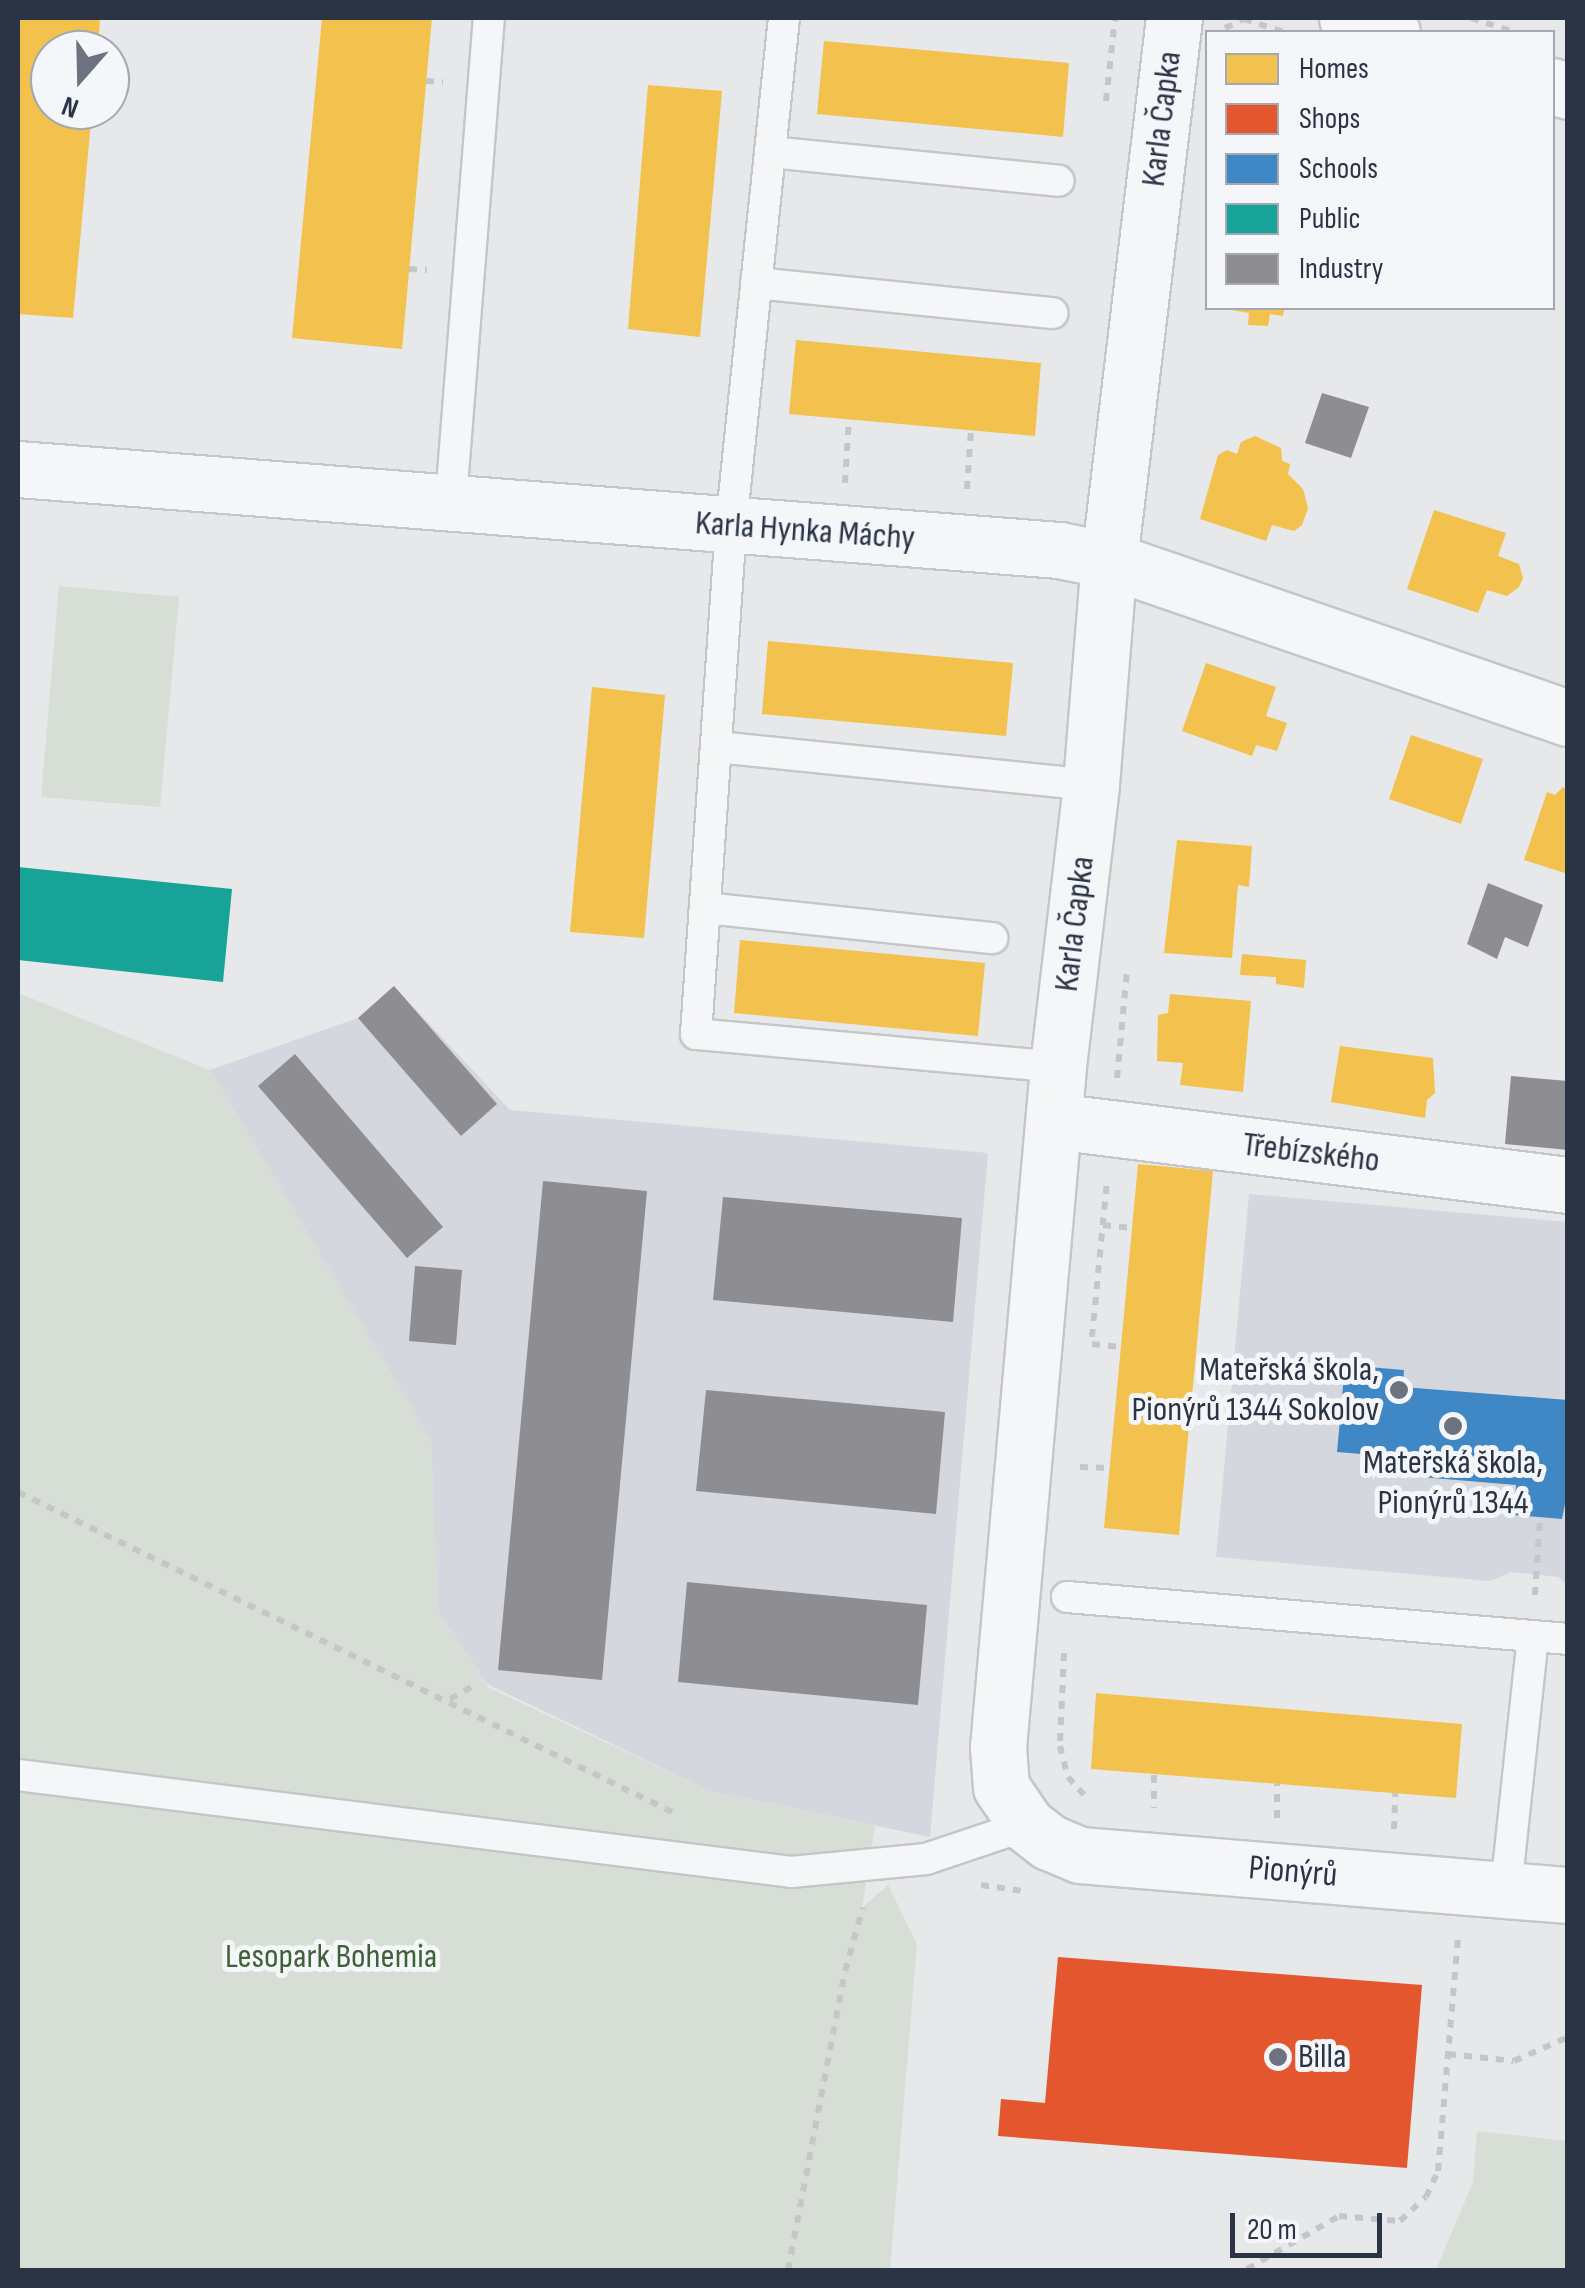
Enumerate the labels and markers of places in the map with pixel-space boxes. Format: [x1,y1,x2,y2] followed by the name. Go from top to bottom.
[1131,1349,1379,1431] place label: Mateřská škola, Pionýrů 1344 Sokolov
[1388,1379,1410,1401] marker: Mateřská škola, Pionýrů 1344 Sokolov
[1442,1415,1464,1437] marker: Mateřská škola, Pionýrů 1344
[1363,1442,1543,1524] place label: Mateřská škola, Pionýrů 1344
[1298,2036,1347,2078] place label: Billa
[1267,2046,1289,2068] marker: Billa

